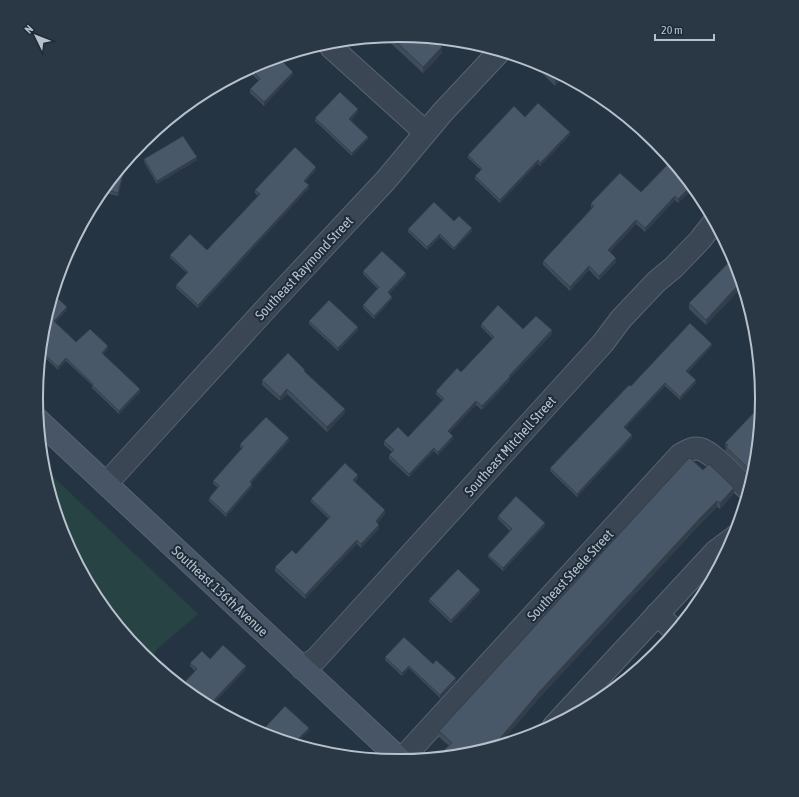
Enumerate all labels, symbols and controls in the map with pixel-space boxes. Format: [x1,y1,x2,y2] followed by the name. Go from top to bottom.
[16,16,56,56] north arrow
[655,16,714,42] scale bar
[22,23,35,36] text: N
[661,23,683,37] text: 20 m
[252,213,356,323] street label: Southeast Raymond Street
[461,393,559,499] street label: Southeast Mitchell Street
[524,526,616,624] street label: Southeast Steele Street
[169,543,271,639] street label: Southeast 136th Avenue

